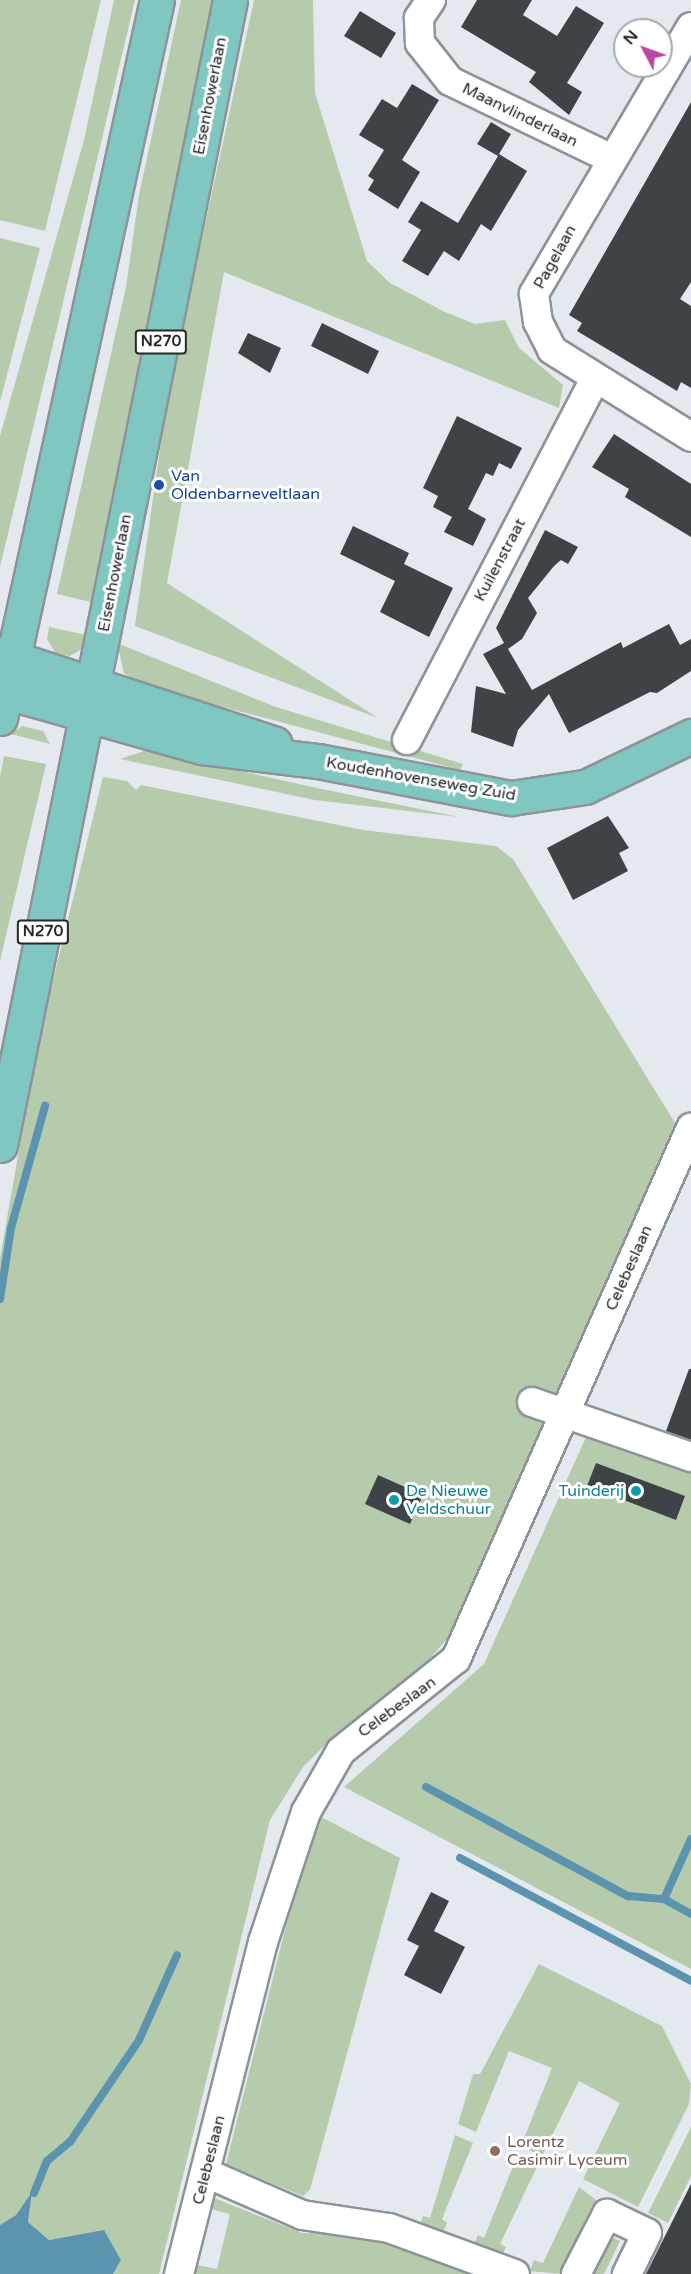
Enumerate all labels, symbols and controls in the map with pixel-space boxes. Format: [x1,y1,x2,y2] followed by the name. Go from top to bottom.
[613,18,673,78] north arrow
[619,26,643,49] text: N
[189,36,231,156] street label: Eisenhowerlaan
[459,79,581,151] street label: Maanvlinderlaan
[530,222,580,292] street label: Pagelaan
[134,330,188,354] road number: N270
[171,466,320,504] place label: Van Oldenbarneveltlaan
[152,478,166,492] marker: Van Oldenbarneveltlaan
[94,513,136,633] street label: Eisenhowerlaan
[470,515,530,605] street label: Kuilenstraat
[325,753,517,805] street label: Koudenhovenseweg Zuid
[16,920,70,944] road number: N270
[602,1222,656,1314] street label: Celebeslaan
[406,1481,491,1519] place label: De Nieuwe Veldschuur
[558,1481,624,1501] place label: Tuinderij
[629,1484,643,1498] marker: Tuinderij
[387,1493,401,1507] marker: De Nieuwe Veldschuur
[354,1672,440,1742] street label: Celebeslaan
[189,2113,229,2207] street label: Celebeslaan
[507,2132,627,2170] place label: Lorentz Casimir Lyceum
[488,2144,502,2158] marker: Lorentz Casimir Lyceum

